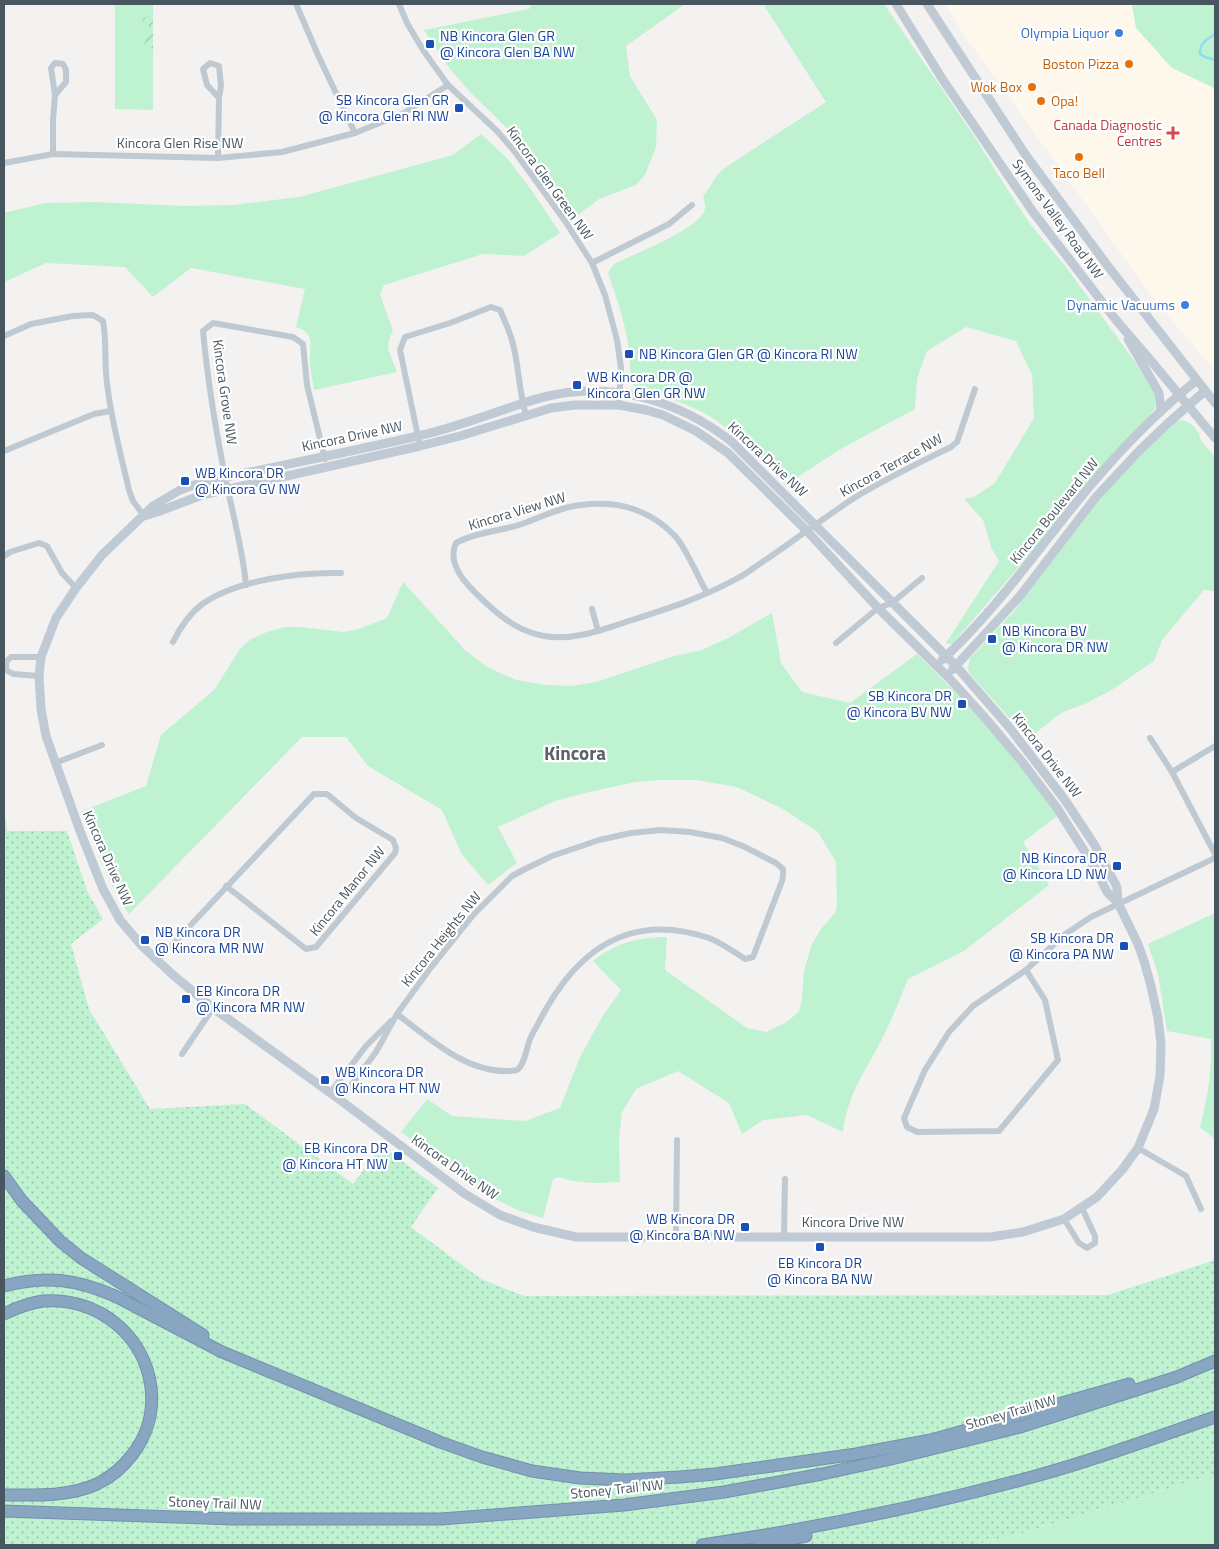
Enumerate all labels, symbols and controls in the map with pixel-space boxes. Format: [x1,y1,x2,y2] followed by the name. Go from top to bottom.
[1021,22,1109,43] place label: Olympia Liquor
[440,25,575,62] place label: NB Kincora Glen GR @ Kincora Glen BA NW
[1113,27,1125,39] marker: Olympia Liquor
[424,38,436,50] marker: NB Kincora Glen GR @ Kincora Glen BA NW
[1042,53,1119,74] place label: Boston Pizza
[1123,58,1135,70] marker: Boston Pizza
[971,76,1023,97] place label: Wok Box
[1026,81,1038,93] marker: Wok Box
[319,89,449,126] place label: SB Kincora Glen GR @ Kincora Glen RI NW
[1051,90,1078,111] place label: Opa!
[1035,95,1047,107] marker: Opa!
[453,102,465,114] marker: SB Kincora Glen GR @ Kincora Glen RI NW
[1054,114,1162,151] place label: Canada Diagnostic Centres
[502,121,599,244] street label: Kincora Glen Green NW
[1166,126,1180,140] marker: Canada Diagnostic Centres
[117,132,243,153] street label: Kincora Glen Rise NW
[1073,151,1085,163] marker: Taco Bell
[1008,154,1109,283] street label: Symons Valley Road NW
[1053,162,1105,183] place label: Taco Bell
[1067,294,1175,315] place label: Dynamic Vacuums
[1179,299,1191,311] marker: Dynamic Vacuums
[208,338,243,446] street label: Kincora Grove NW
[639,343,858,364] place label: NB Kincora Glen GR @ Kincora RI NW
[623,348,635,360] marker: NB Kincora Glen GR @ Kincora RI NW
[587,366,706,403] place label: WB Kincora DR @ Kincora Glen GR NW
[571,379,583,391] marker: WB Kincora DR @ Kincora Glen GR NW
[300,415,404,456] street label: Kincora Drive NW
[724,416,813,501] street label: Kincora Drive NW
[835,428,946,502] street label: Kincora Terrace NW
[1004,453,1103,568] street label: Kincora Boulevard NW
[195,462,300,499] place label: WB Kincora DR @ Kincora GV NW
[179,475,191,487] marker: WB Kincora DR @ Kincora GV NW
[466,486,568,535] street label: Kincora View NW
[1002,620,1108,657] place label: NB Kincora BV @ Kincora DR NW
[986,633,998,645] marker: NB Kincora BV @ Kincora DR NW
[847,685,952,722] place label: SB Kincora DR @ Kincora BV NW
[956,698,968,710] marker: SB Kincora DR @ Kincora BV NW
[1008,708,1087,802] street label: Kincora Drive NW
[544,738,606,767] district label: Kincora
[78,807,139,909] street label: Kincora Drive NW
[304,841,390,940] street label: Kincora Manor NW
[1003,847,1107,884] place label: NB Kincora DR @ Kincora LD NW
[1111,860,1123,872] marker: NB Kincora DR @ Kincora LD NW
[395,886,486,991] street label: Kincora Heights NW
[155,921,264,958] place label: NB Kincora DR @ Kincora MR NW
[1009,927,1114,964] place label: SB Kincora DR @ Kincora PA NW
[139,934,151,946] marker: NB Kincora DR @ Kincora MR NW
[1118,940,1130,952] marker: SB Kincora DR @ Kincora PA NW
[196,980,305,1017] place label: EB Kincora DR @ Kincora MR NW
[180,993,192,1005] marker: EB Kincora DR @ Kincora MR NW
[335,1061,440,1098] place label: WB Kincora DR @ Kincora HT NW
[319,1074,331,1086] marker: WB Kincora DR @ Kincora HT NW
[407,1129,503,1205] street label: Kincora Drive NW
[283,1137,388,1174] place label: EB Kincora DR @ Kincora HT NW
[392,1150,404,1162] marker: EB Kincora DR @ Kincora HT NW
[630,1208,735,1245] place label: WB Kincora DR @ Kincora BA NW
[802,1211,904,1232] street label: Kincora Drive NW
[739,1221,751,1233] marker: WB Kincora DR @ Kincora BA NW
[814,1241,826,1253] marker: EB Kincora DR @ Kincora BA NW
[767,1252,873,1289] place label: EB Kincora DR @ Kincora BA NW
[963,1389,1059,1434] street label: Stoney Trail NW
[569,1473,664,1504] street label: Stoney Trail NW
[168,1490,262,1515] street label: Stoney Trail NW

